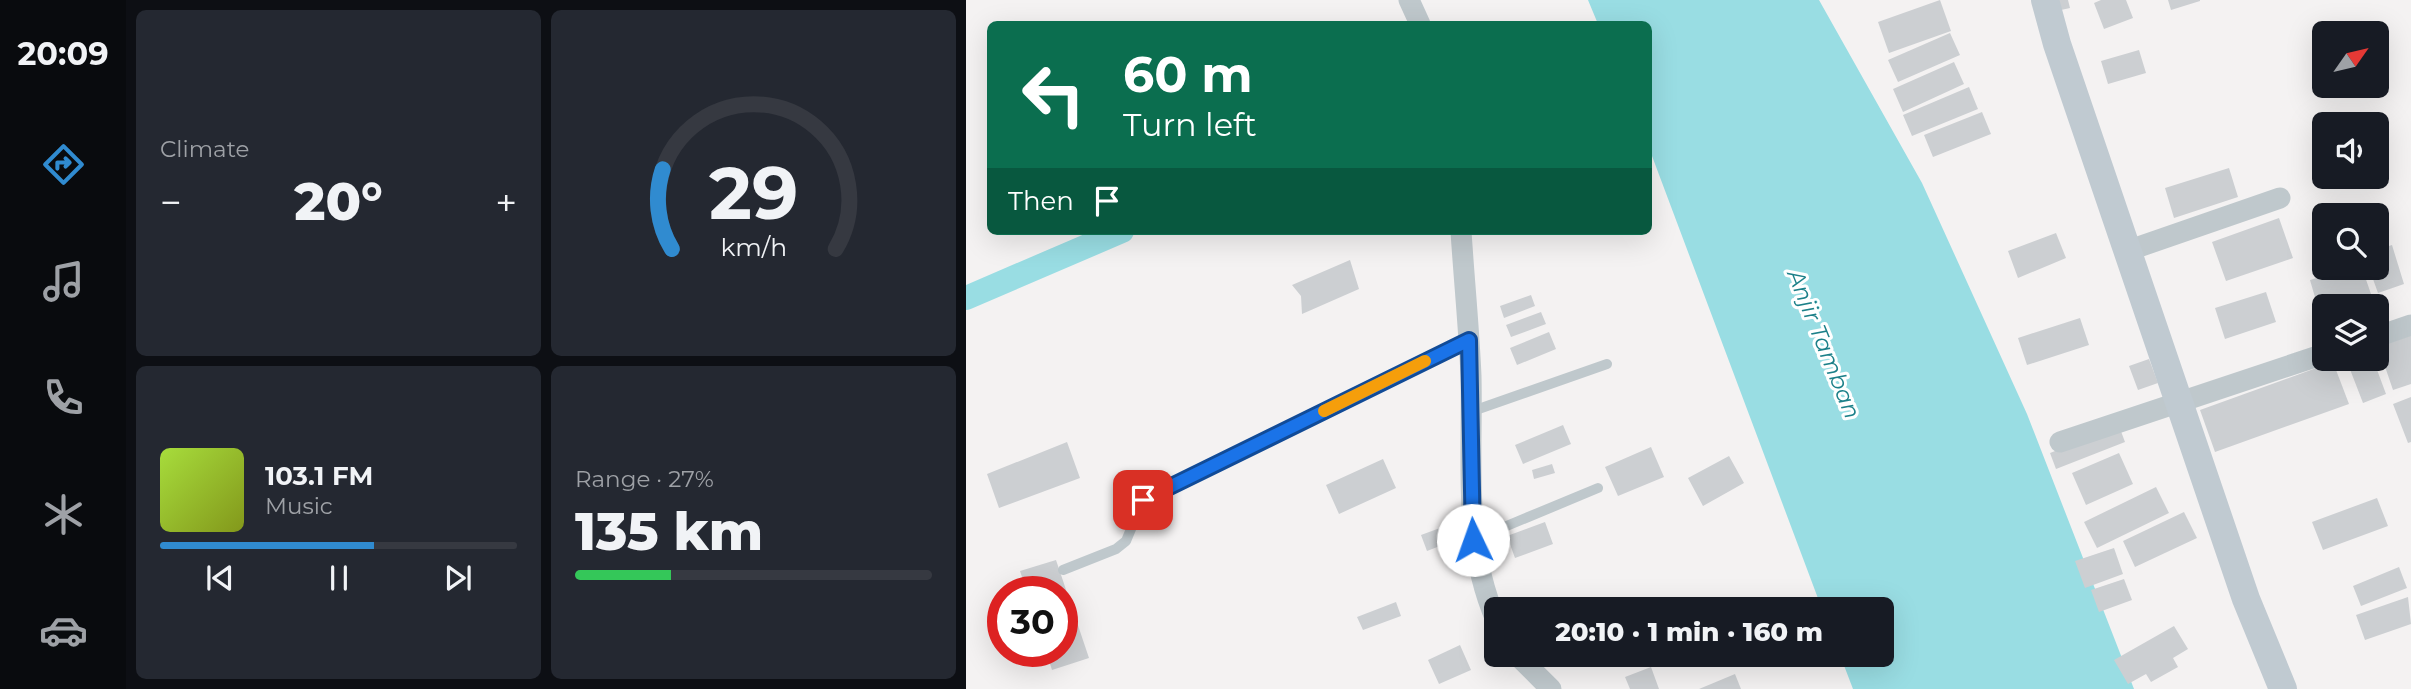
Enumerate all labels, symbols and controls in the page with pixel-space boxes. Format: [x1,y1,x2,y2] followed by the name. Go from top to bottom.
[2312,21,2389,98] north arrow
[2312,21,2389,371] map controls
[17,34,109,73] text: 20:09
[1123,45,1253,104] text: 60 m
[1008,49,1099,140] icon: left
[1123,105,1257,144] text: Turn left
[2312,112,2389,189] button: sound
[160,135,249,163] text: Climate
[39,140,88,189] icon: directions
[709,149,798,237] text: 29
[294,170,383,233] text: 20°
[160,179,182,226] text: −
[495,179,517,226] text: +
[1088,182,1126,220] icon: arrive
[1008,185,1074,217] text: Then
[2312,203,2389,280] button: search
[720,232,787,262] text: km/h
[39,257,88,306] icon: music
[1781,263,1867,423] water label: Anjir Tamban
[2312,294,2389,371] button: layers
[39,373,88,422] icon: phone
[265,460,373,492] text: 103.1 FM
[575,465,714,493] text: Range · 27%
[1113,470,1173,530] pin
[1124,481,1162,519] icon: arrive
[39,490,88,539] icon: climate
[265,492,333,520] text: Music
[575,500,763,563] text: 135 km
[1436,503,1510,577] position arrow
[201,559,239,597] icon: previous
[320,559,358,597] icon: pause
[439,559,477,597] icon: next
[987,576,1078,667] speed limit sign: 30
[39,606,88,655] icon: car
[1555,616,1823,648] text: 20:10 · 1 min · 160 m

